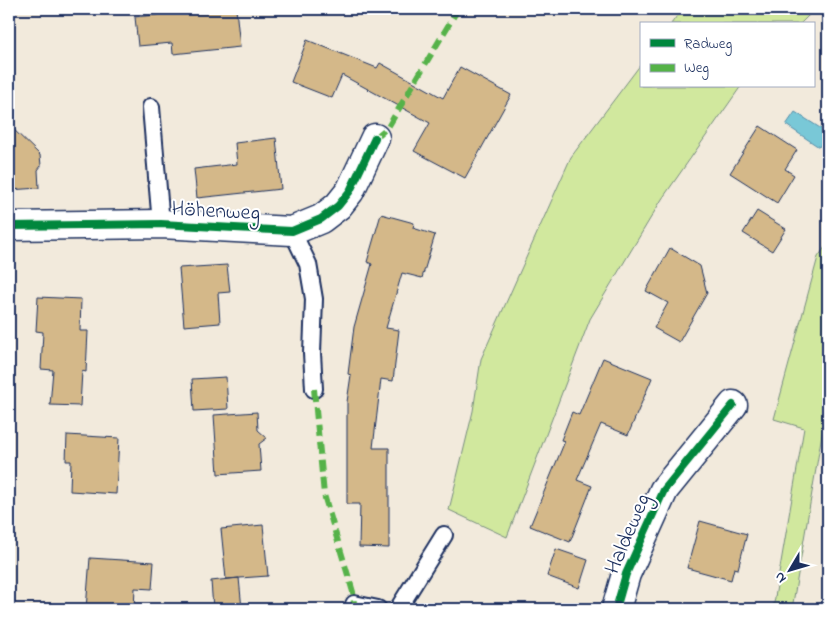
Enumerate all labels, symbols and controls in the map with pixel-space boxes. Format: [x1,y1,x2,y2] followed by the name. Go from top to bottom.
[640,22,814,88] legend
[684,33,732,56] text: Radweg
[684,57,709,80] text: Weg
[171,194,261,231] street label: Höhenweg
[597,489,661,580] street label: Haldeweg
[764,546,814,596] north arrow
[770,567,792,587] text: N

